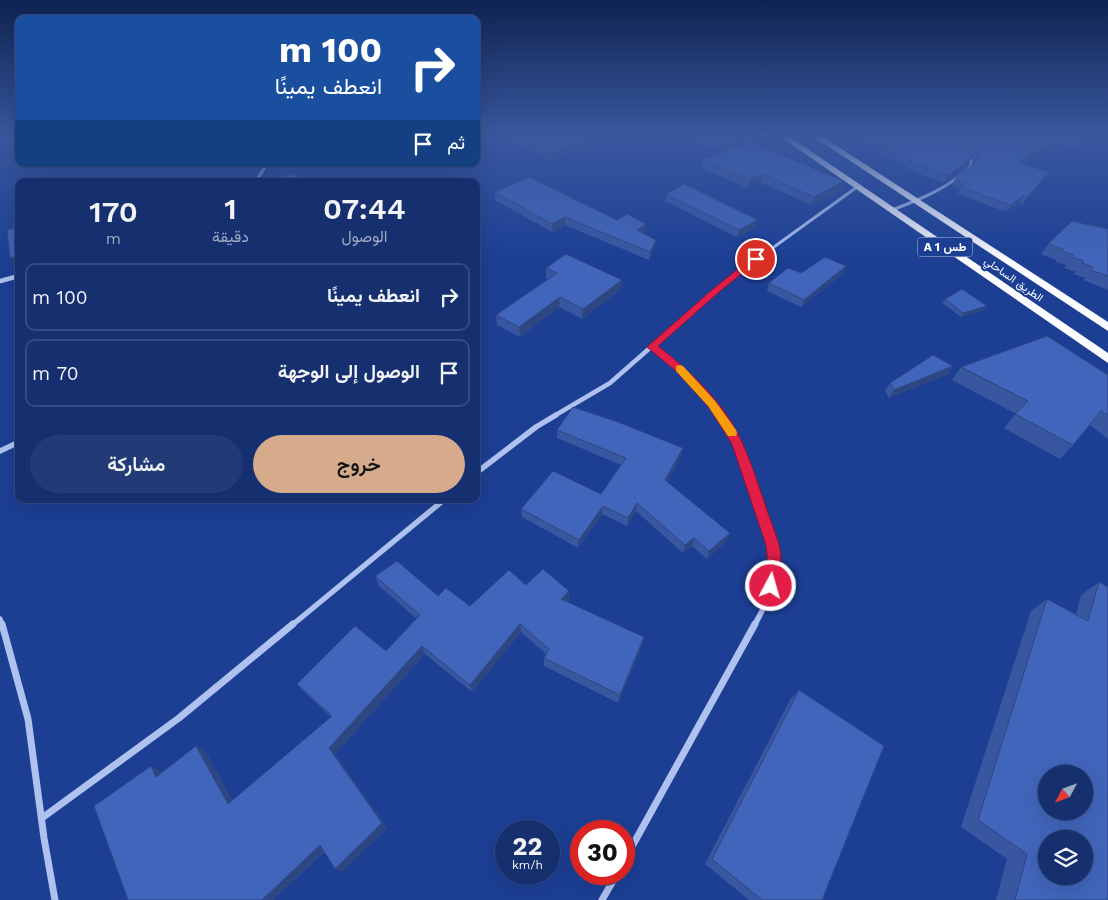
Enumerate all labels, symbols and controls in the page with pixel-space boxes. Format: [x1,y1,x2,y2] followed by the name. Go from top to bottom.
[279,29,382,71] text: 100 m
[400,35,465,100] icon: right
[275,74,382,99] text: انعطف يمينًا
[409,130,437,158] icon: arrive
[447,131,465,154] text: ثم
[224,191,237,226] text: 1
[323,191,406,226] text: 07:44
[89,194,138,229] text: 170
[212,227,249,246] text: دقيقة
[341,227,388,246] text: الوصول
[106,229,121,248] text: m
[735,238,777,280] pin
[918,238,972,256] road number: A 1 طس
[742,245,770,273] icon: arrive
[980,254,1046,307] street label: الطريق الساحلي
[435,283,463,311] icon: right
[327,284,420,307] text: انعطف يمينًا
[32,286,88,309] text: 100 m
[435,359,463,387] icon: arrive
[278,360,420,383] text: الوصول إلى الوجهة
[32,362,79,385] text: 70 m
[30,435,243,493] button: مشاركة
[253,435,465,493] button: خروج
[744,559,796,611] position arrow
[1038,765,1092,820] north arrow
[1038,765,1093,885] map controls
[570,820,635,885] speed limit sign: 30
[1038,830,1093,885] button: layers
[513,832,542,861] text: 22
[512,858,543,872] text: km/h

